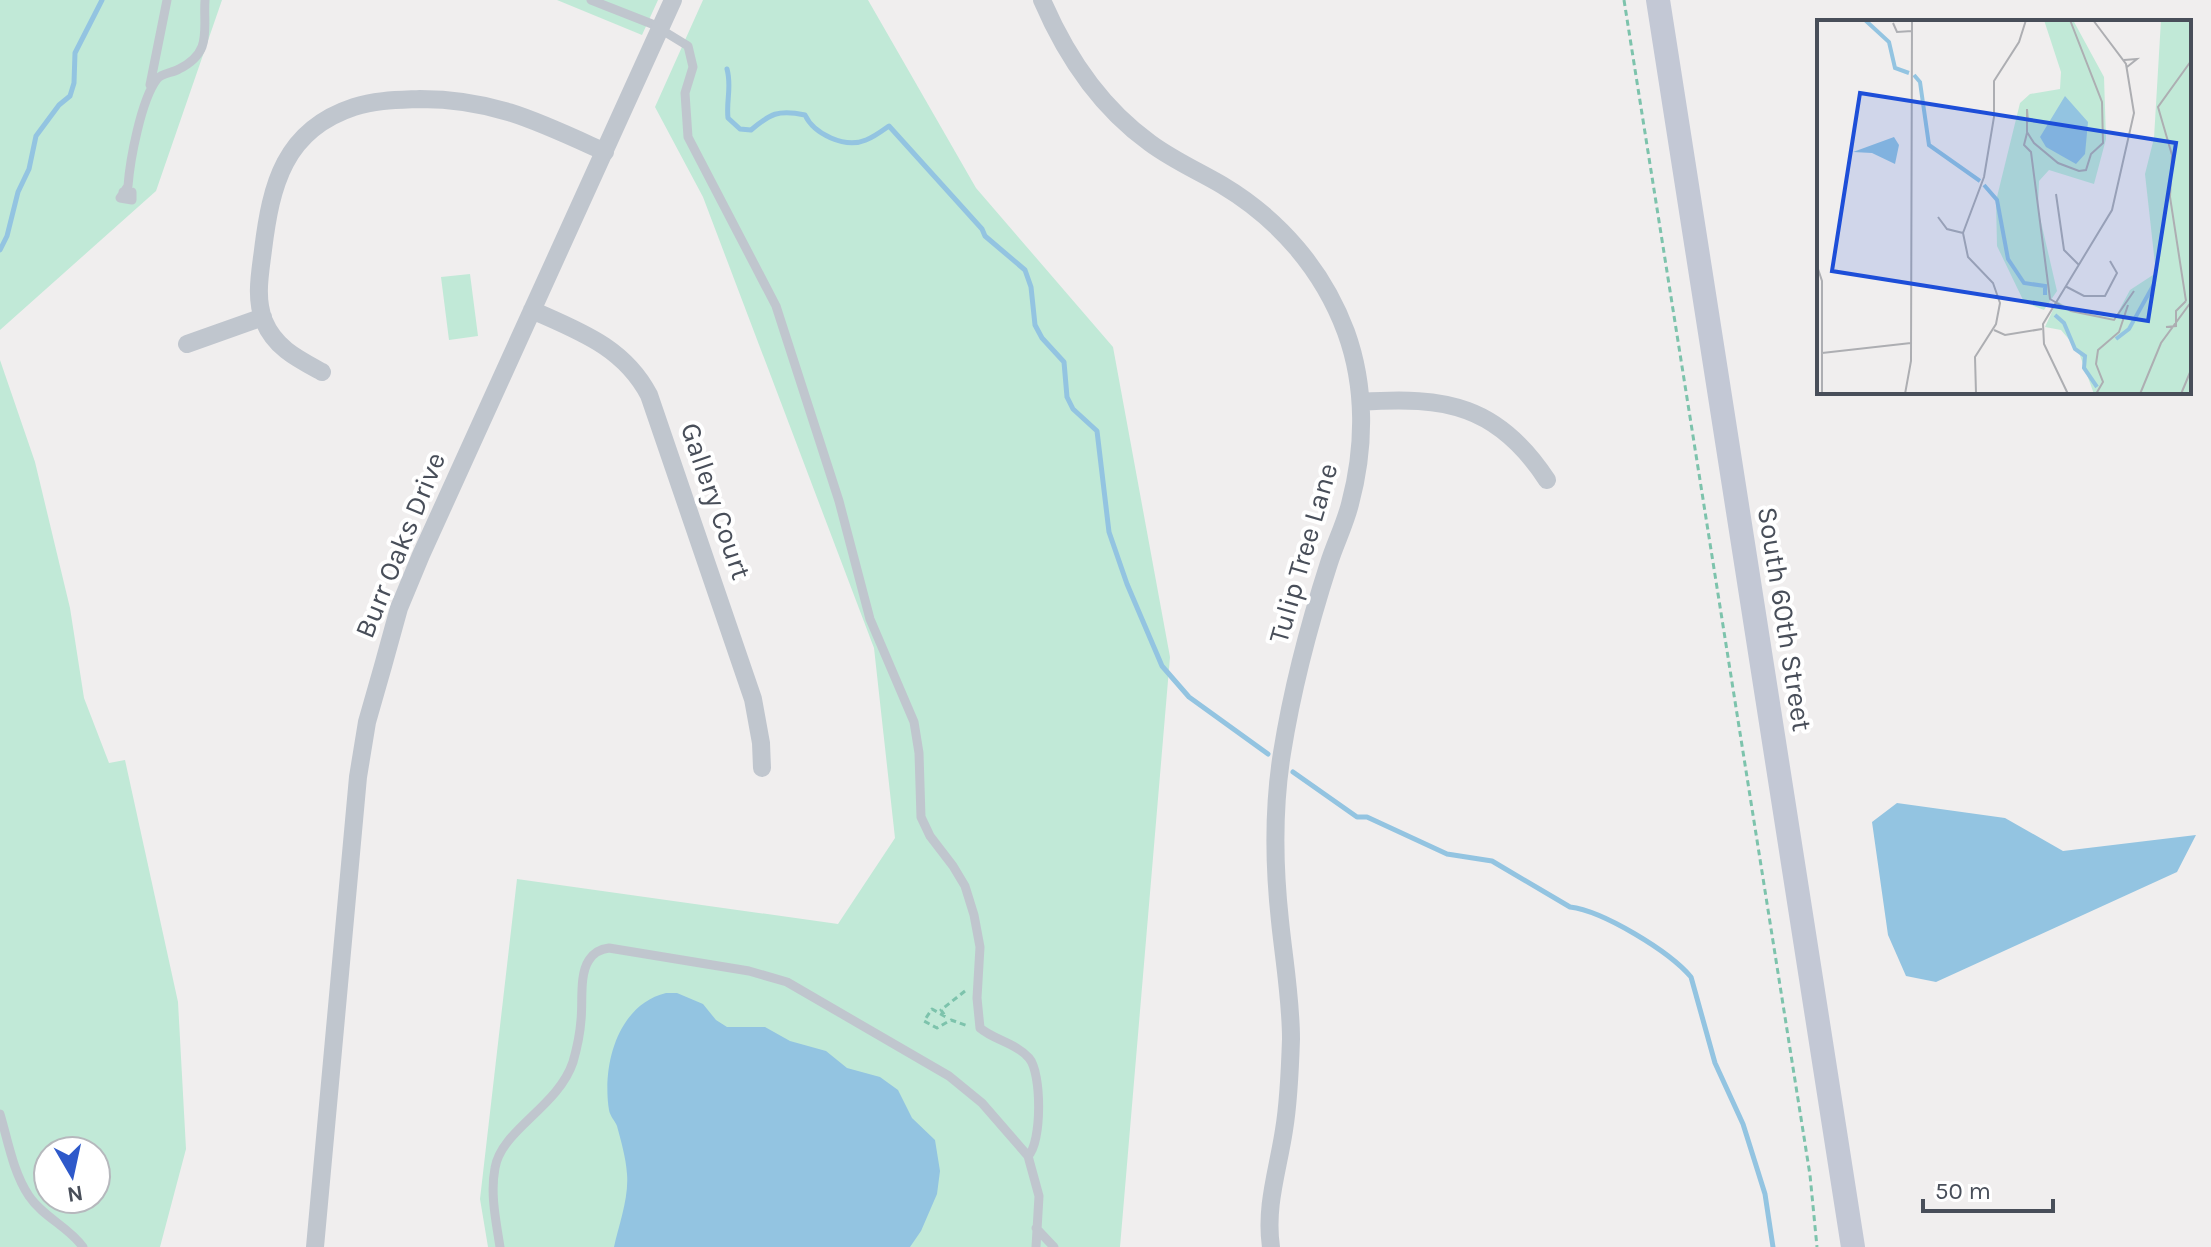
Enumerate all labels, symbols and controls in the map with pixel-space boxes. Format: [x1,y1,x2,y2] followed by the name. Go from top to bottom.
[1817,20,2191,394] inset map
[674,418,758,584] street label: Gallery Court
[348,447,452,643] street label: Burr Oaks Drive
[1262,459,1344,647] street label: Tulip Tree Lane
[1751,504,1819,734] street label: South 60th Street
[32,1135,112,1215] north arrow
[1923,1163,2053,1213] scale bar
[1935,1177,1991,1205] text: 50 m
[65,1180,85,1208] text: N

